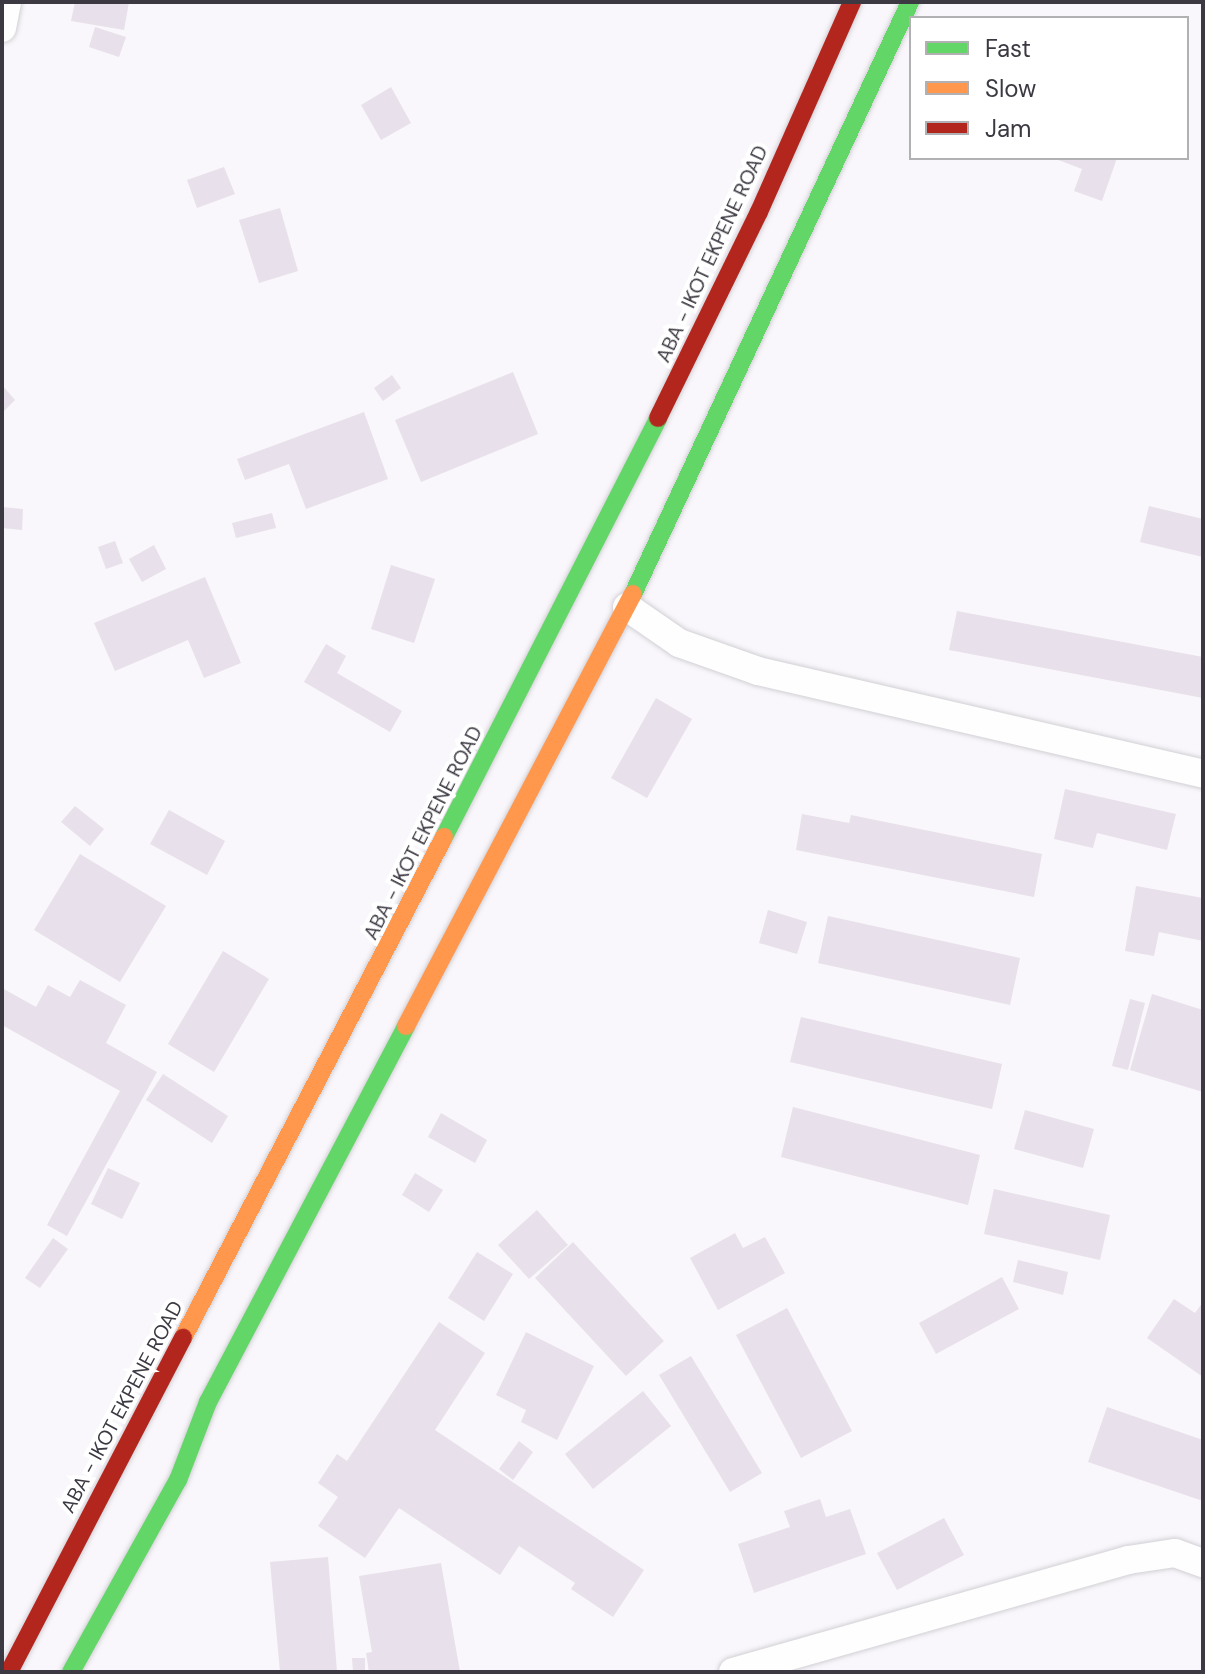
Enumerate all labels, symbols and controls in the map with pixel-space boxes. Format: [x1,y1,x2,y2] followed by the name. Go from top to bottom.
[909,16,1189,160] legend
[985,33,1031,64] text: Fast
[985,73,1036,104] text: Slow
[985,113,1031,144] text: Jam
[651,142,773,366] street label: ABA - IKOT EKPENE ROAD
[359,722,487,944] street label: ABA - IKOT EKPENE ROAD
[56,1297,188,1517] street label: ABA - IKOT EKPENE ROAD

